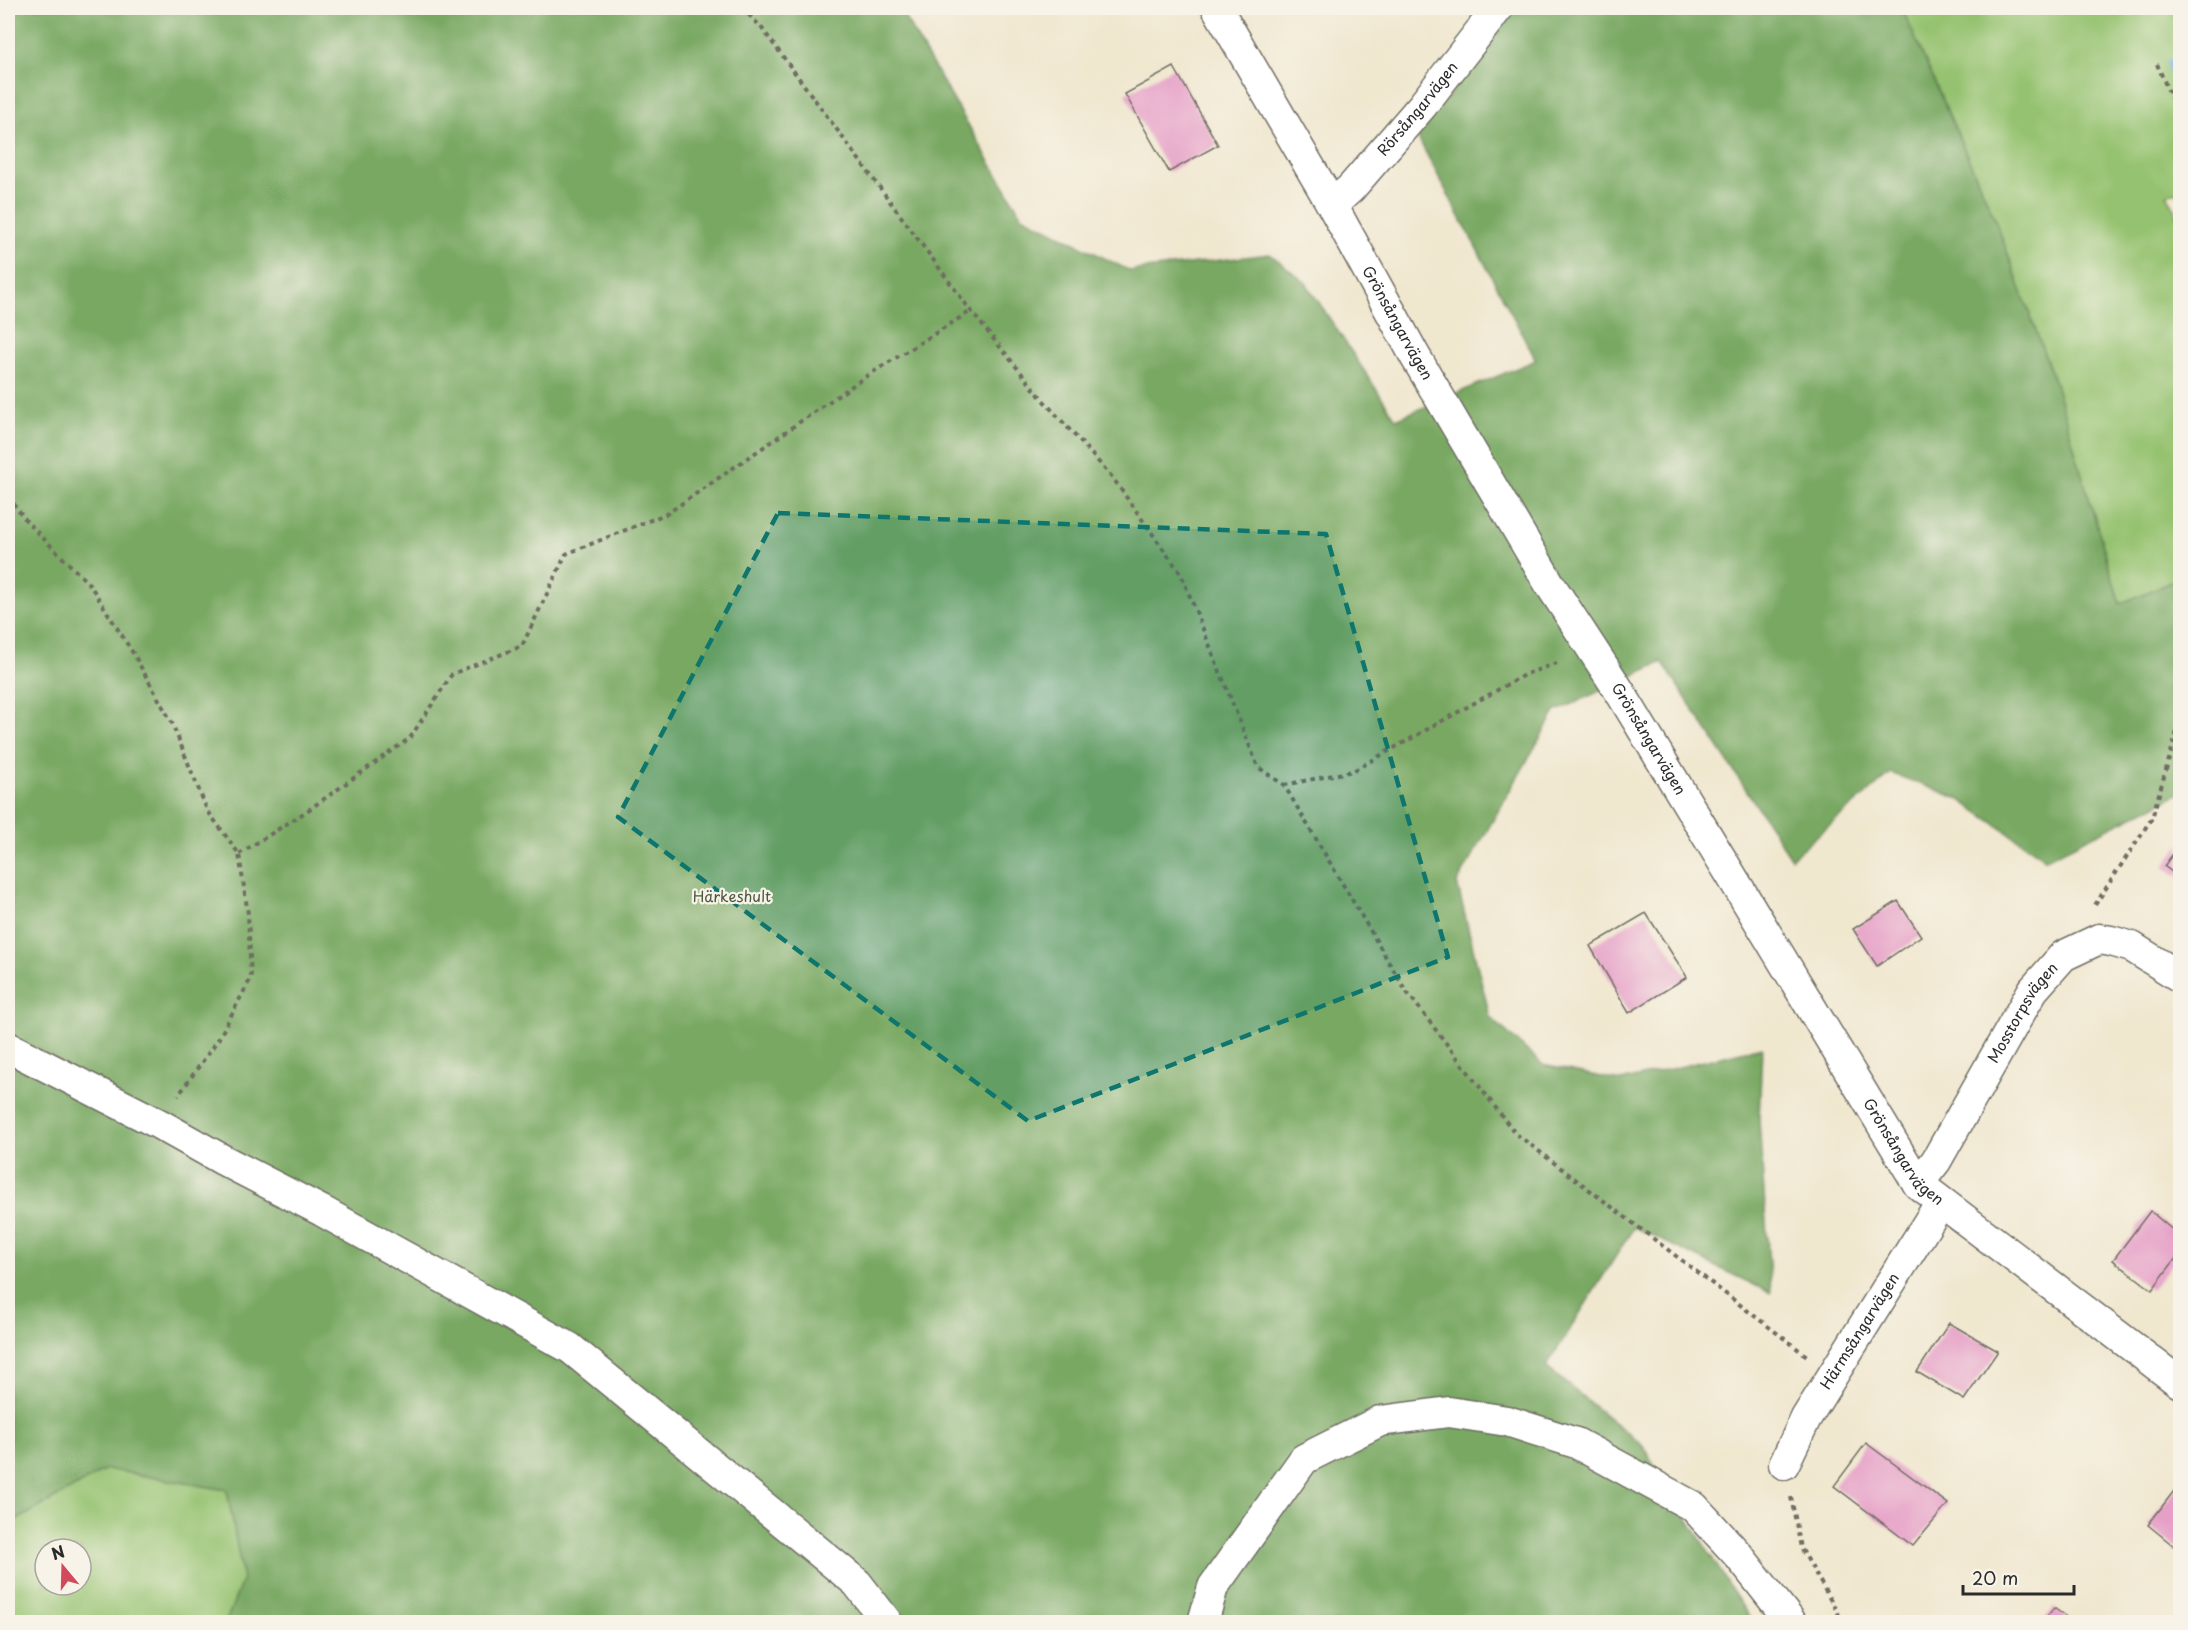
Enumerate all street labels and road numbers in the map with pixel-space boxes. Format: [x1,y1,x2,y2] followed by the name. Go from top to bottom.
[1371,56,1462,160] street label: Rörsångarvägen
[1357,261,1440,384] street label: Grönsångarvägen
[1607,677,1693,799] street label: Grönsångarvägen
[1981,957,2062,1067] street label: Mosstorpsvägen
[1859,1093,1949,1210] street label: Grönsångarvägen
[1814,1268,1904,1393] street label: Härmsångarvägen

